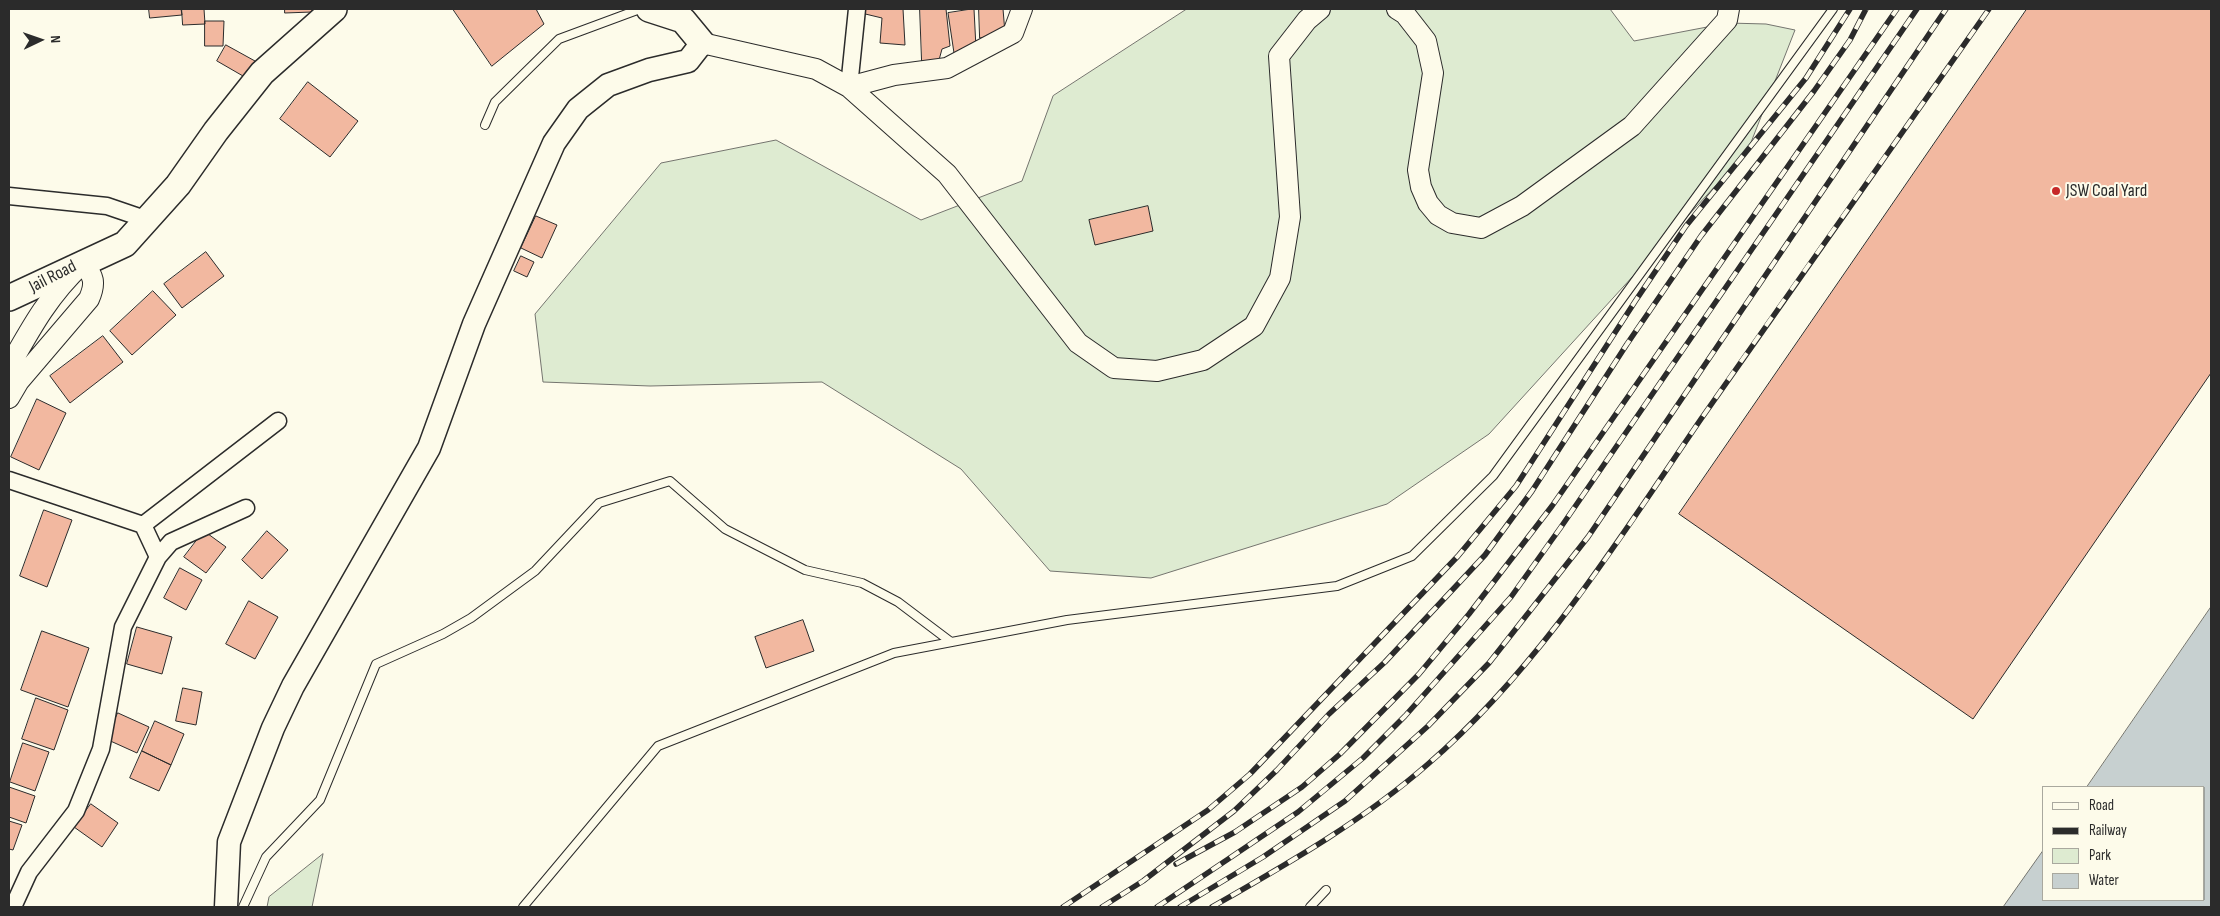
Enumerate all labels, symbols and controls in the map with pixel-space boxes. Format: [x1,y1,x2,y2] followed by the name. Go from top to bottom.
[15,15,65,65] north arrow
[47,35,64,43] text: N
[2066,180,2147,202] place label: JSW Coal Yard
[2050,185,2062,197] marker: JSW Coal Yard
[26,256,80,298] street label: Jail Road
[2042,786,2205,901] legend
[2089,796,2114,815] text: Road
[2089,821,2127,840] text: Railway
[2089,846,2111,865] text: Park
[2089,871,2119,890] text: Water

